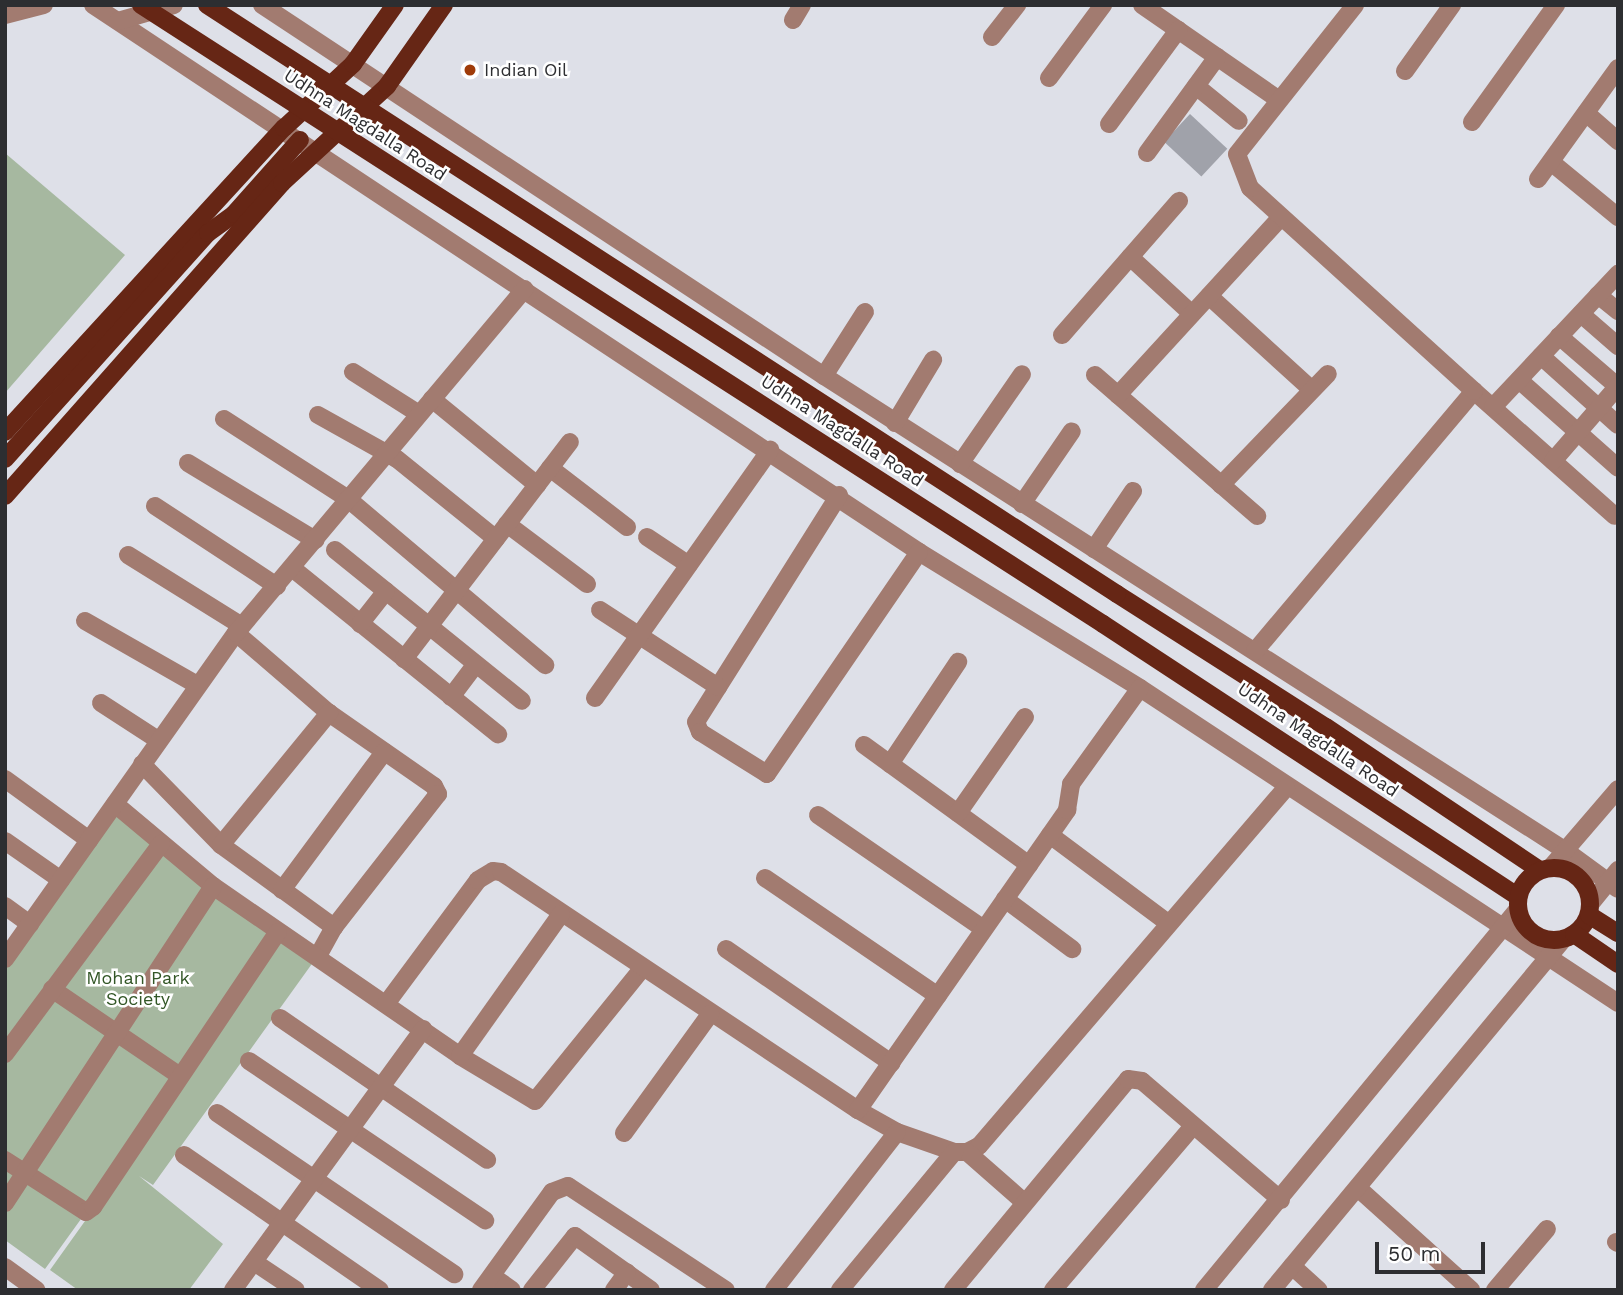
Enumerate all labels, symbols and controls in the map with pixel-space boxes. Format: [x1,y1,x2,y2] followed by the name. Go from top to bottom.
[484,59,568,81] place label: Indian Oil
[462,62,478,78] marker: Indian Oil
[279,64,451,186] street label: Udhna Magdalla Road
[756,370,928,492] street label: Udhna Magdalla Road
[1233,678,1403,802] street label: Udhna Magdalla Road
[86,968,190,1010] park label: Mohan Park Society
[1378,1228,1488,1272] scale bar
[1388,1241,1440,1266] text: 50 m

